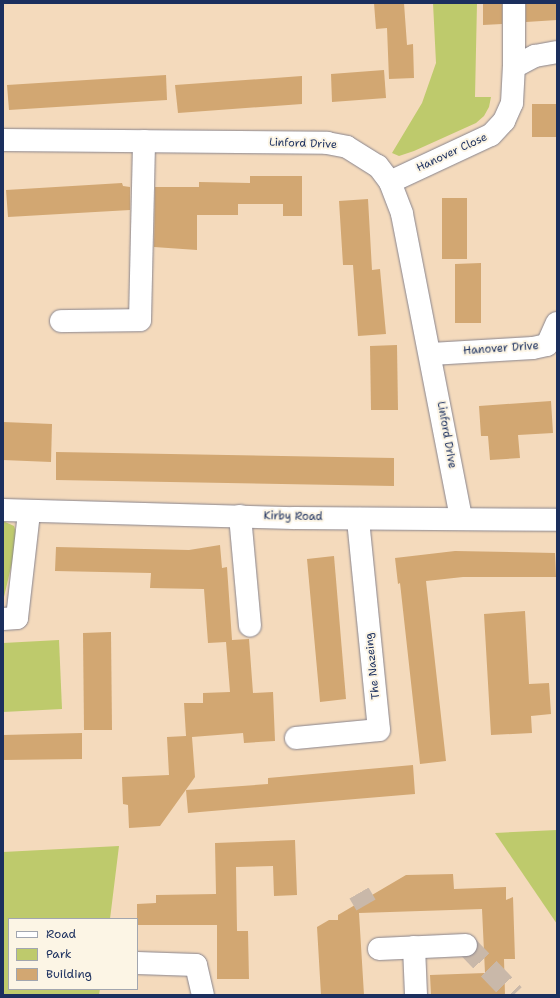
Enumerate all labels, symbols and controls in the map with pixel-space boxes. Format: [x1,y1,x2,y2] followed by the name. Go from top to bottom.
[415,131,489,175] street label: Hanover Close
[269,136,337,152] street label: Linford Drive
[463,340,539,358] street label: Hanover Drive
[434,400,458,470] street label: Linford Drive
[263,510,323,524] street label: Kirby Road
[363,632,383,700] street label: The Nazeing
[8,918,138,990] legend
[46,926,76,942] text: Road
[46,946,72,962] text: Park
[46,966,92,982] text: Building

